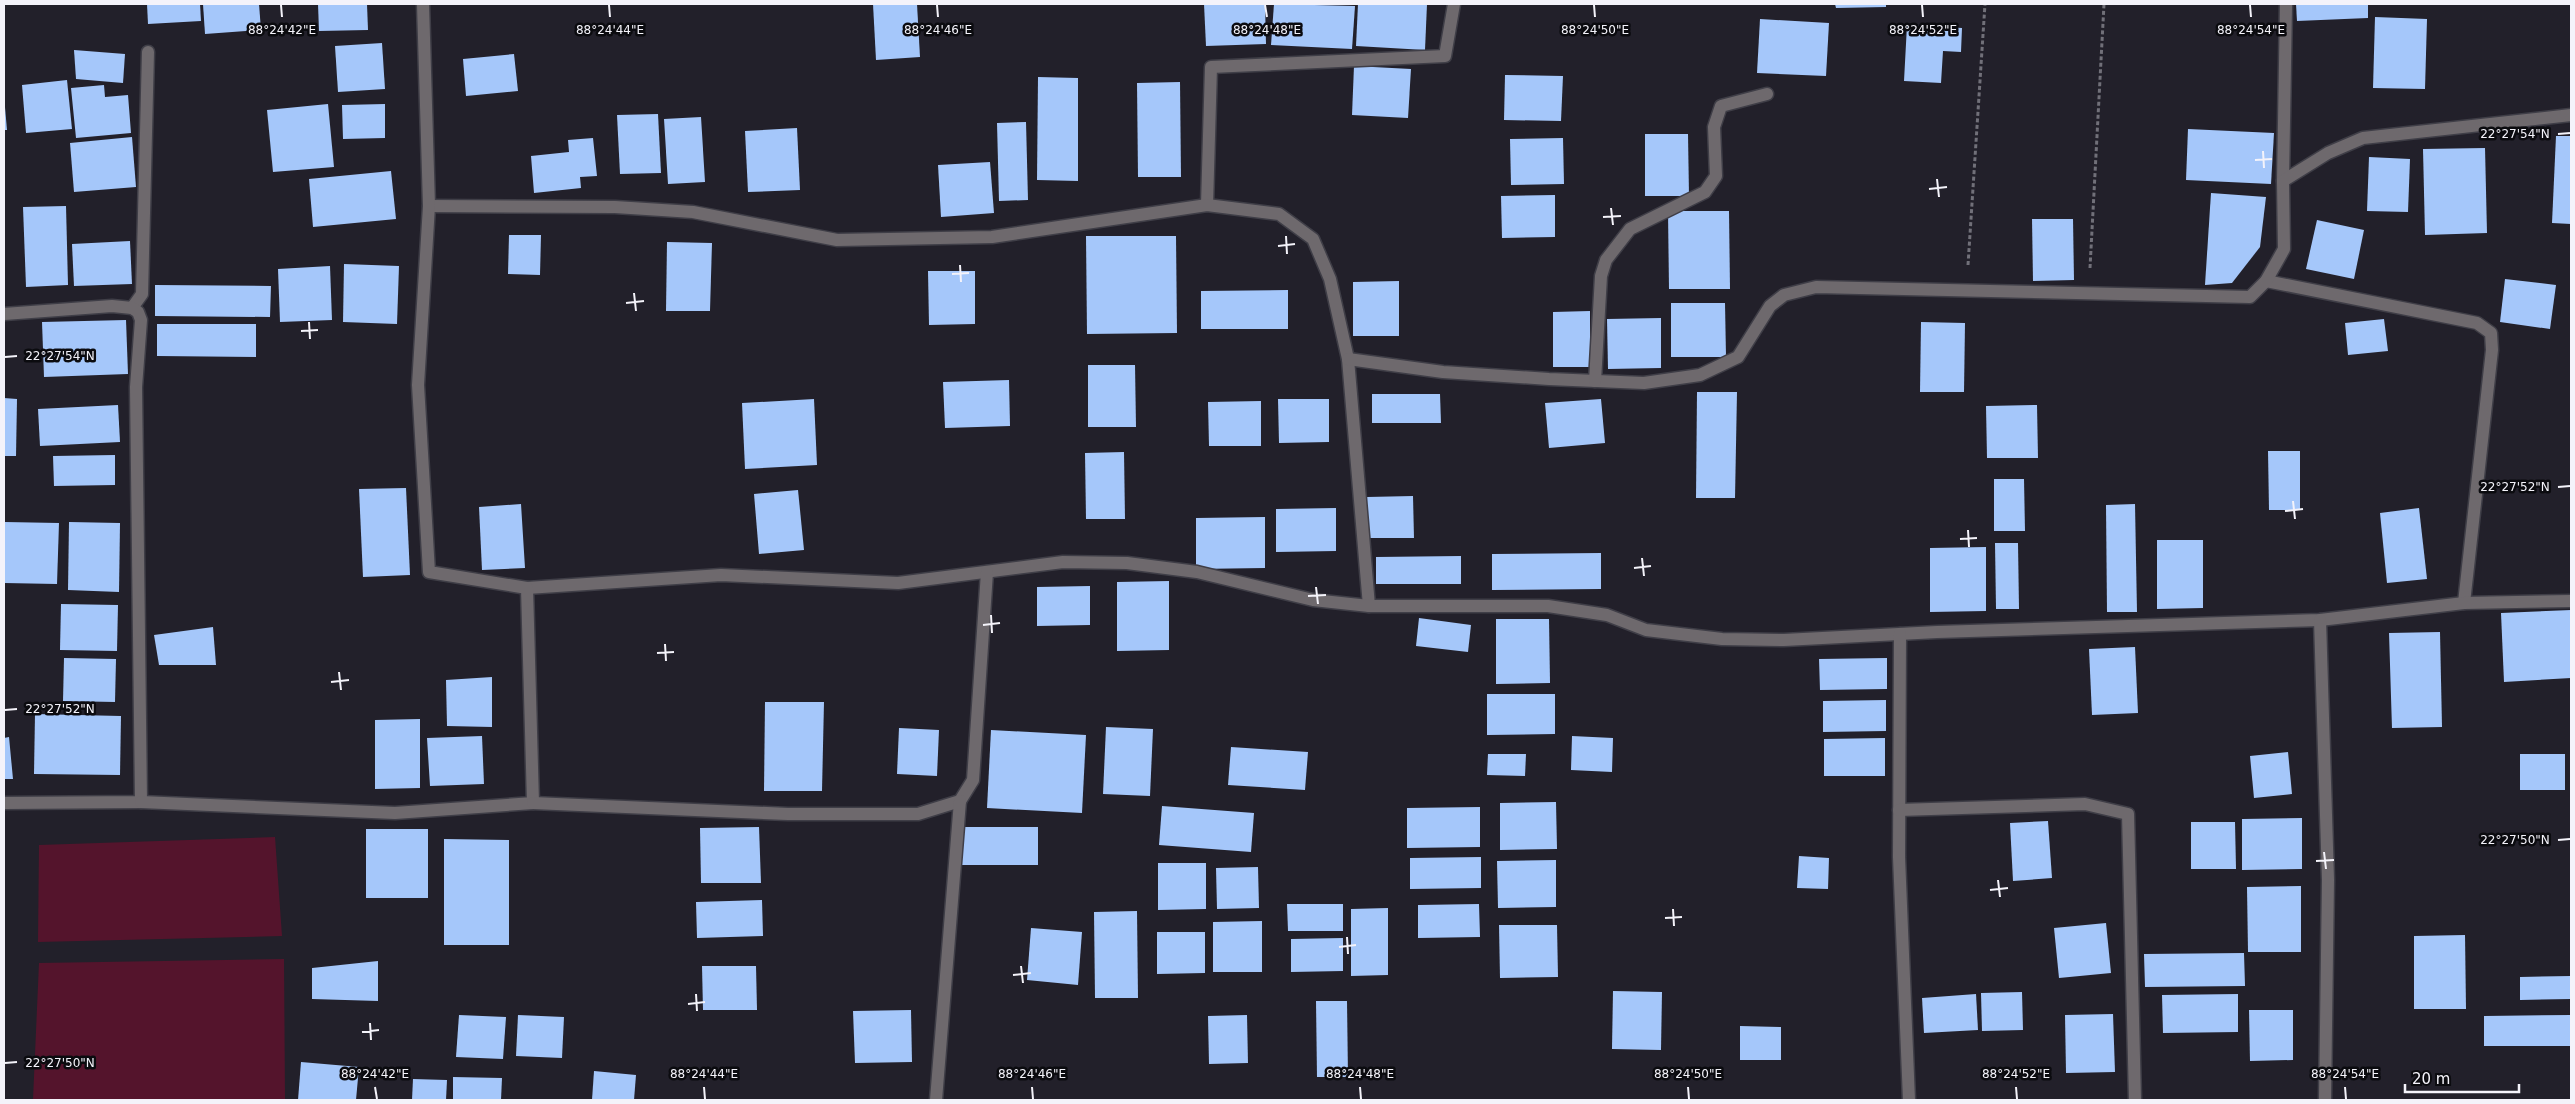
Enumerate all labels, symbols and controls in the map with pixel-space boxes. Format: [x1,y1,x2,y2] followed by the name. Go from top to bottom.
[248,23,316,37] text: 88°24'42"E
[576,23,644,37] text: 88°24'44"E
[904,23,972,37] text: 88°24'46"E
[1233,23,1301,37] text: 88°24'48"E
[1561,23,1629,37] text: 88°24'50"E
[1889,23,1957,37] text: 88°24'52"E
[2217,23,2285,37] text: 88°24'54"E
[2480,127,2550,141] text: 22°27'54"N
[25,349,95,363] text: 22°27'54"N
[2480,480,2550,494] text: 22°27'52"N
[25,702,95,716] text: 22°27'52"N
[2480,833,2550,847] text: 22°27'50"N
[25,1056,95,1070] text: 22°27'50"N
[2405,1062,2519,1094] scale bar
[341,1067,409,1081] text: 88°24'42"E
[670,1067,738,1081] text: 88°24'44"E
[998,1067,1066,1081] text: 88°24'46"E
[1326,1067,1394,1081] text: 88°24'48"E
[1654,1067,1722,1081] text: 88°24'50"E
[1982,1067,2050,1081] text: 88°24'52"E
[2311,1067,2379,1081] text: 88°24'54"E
[2412,1070,2450,1088] text: 20 m

